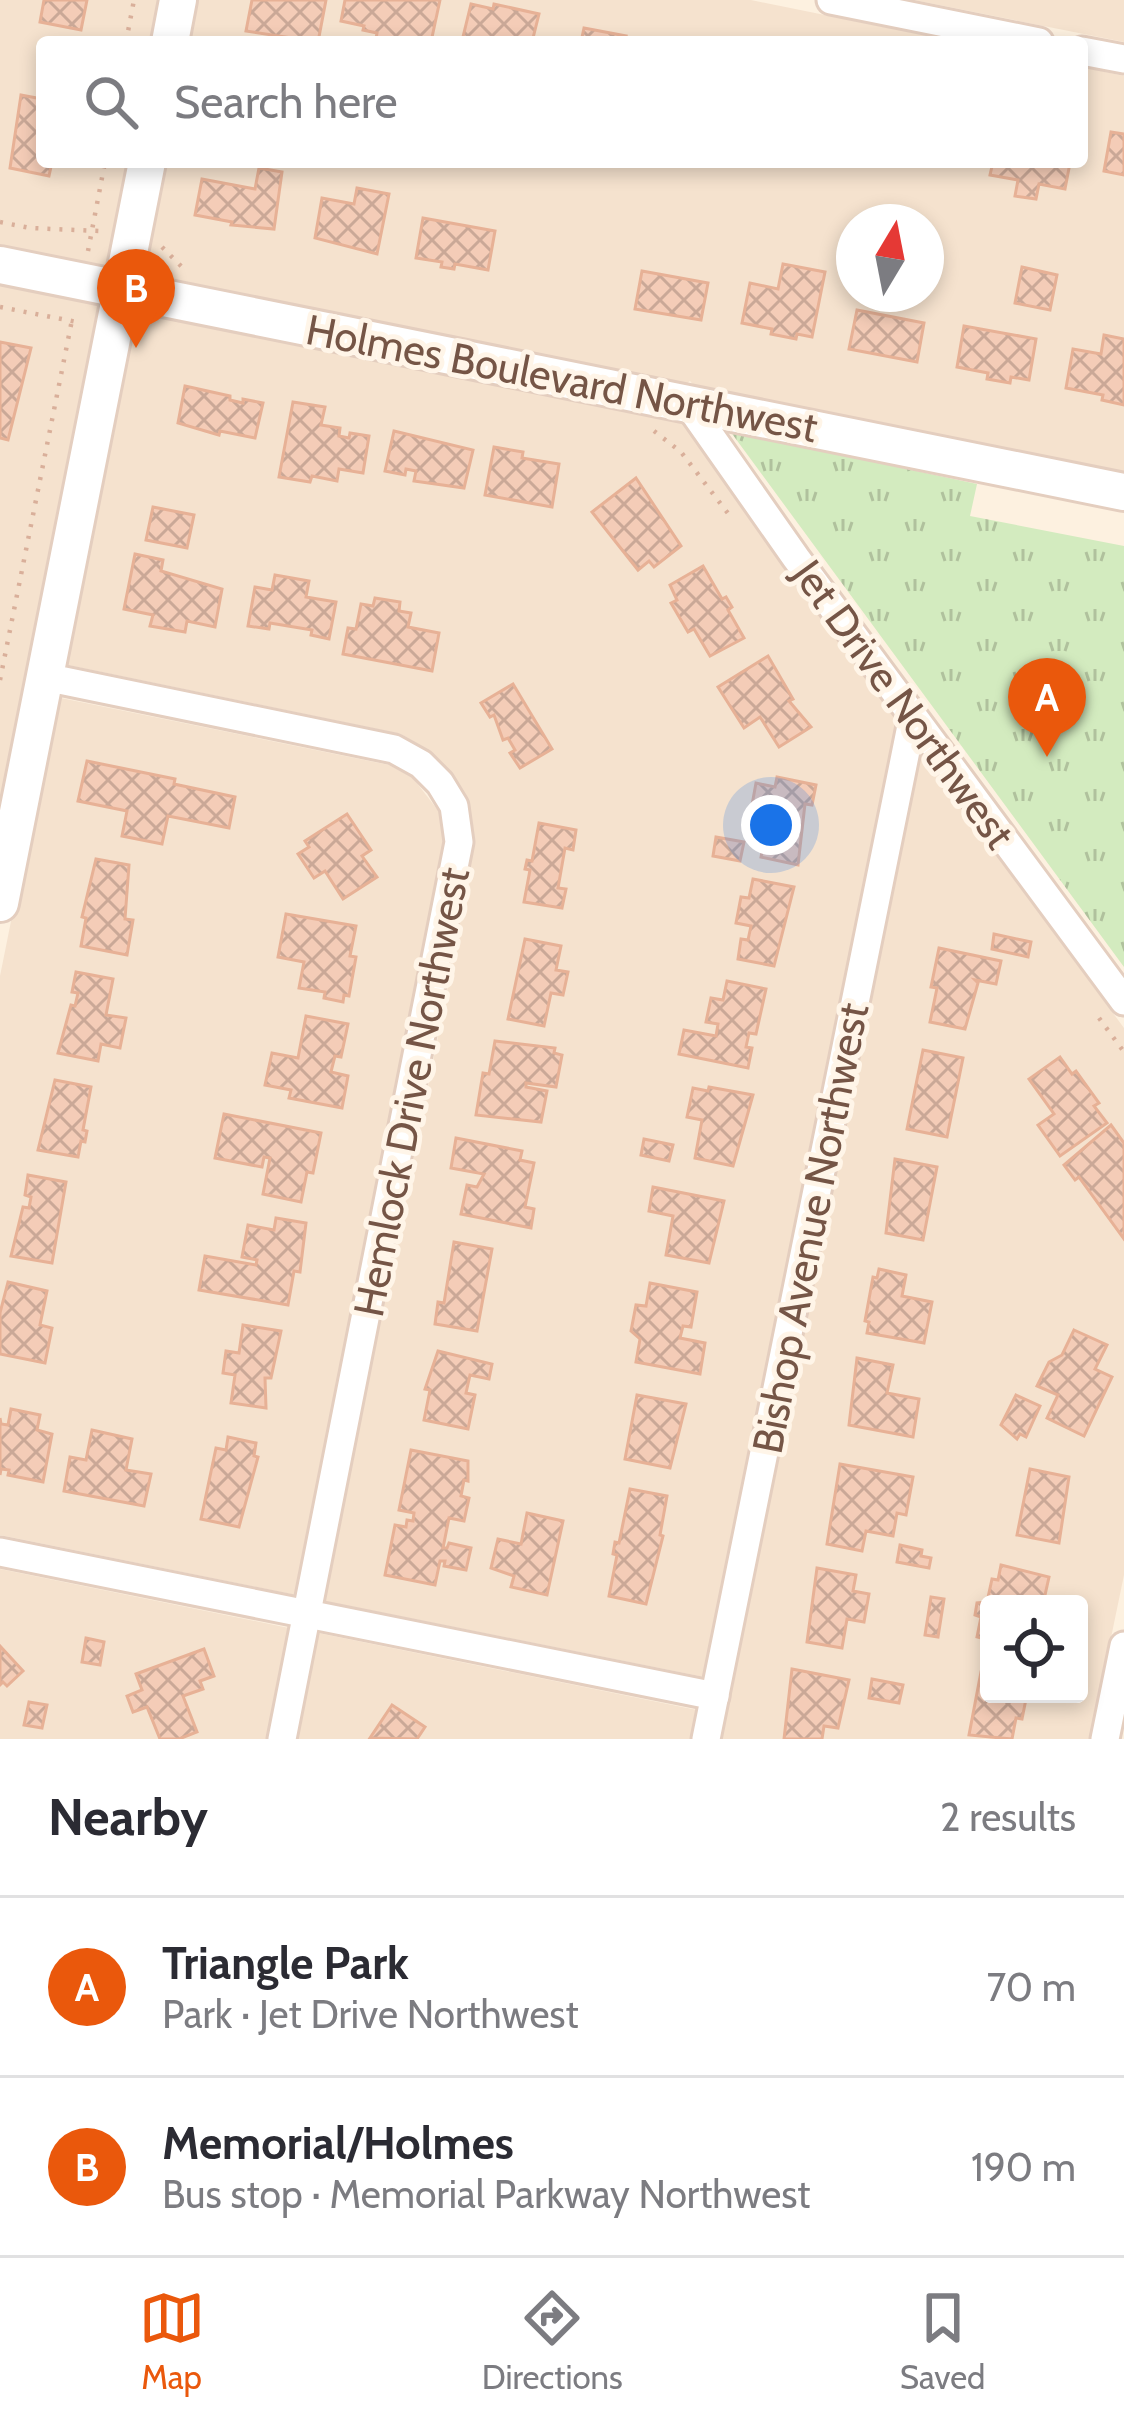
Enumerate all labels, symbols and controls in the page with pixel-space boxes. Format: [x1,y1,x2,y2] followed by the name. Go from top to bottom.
[36,36,1088,168] search box
[78,69,144,135] icon: search
[174,75,398,129] text: Search here
[836,204,944,312] north arrow
[97,249,175,348] pin: B
[302,303,822,453] street label: Holmes Boulevard Northwest
[781,549,1026,858] street label: Jet Drive Northwest
[1008,658,1086,757] pin: A
[741,795,801,855] your location
[342,863,480,1321] street label: Hemlock Drive Northwest
[741,998,879,1458] street label: Bishop Avenue Northwest
[980,1595,1088,1703] map controls
[980,1595,1088,1703] button: locate
[48,1786,208,1848] text: Nearby
[940,1793,1076,1841] text: 2 results
[162,1936,409,1990] text: Triangle Park
[75,1963,99,2011] text: A
[987,1963,1076,2011] text: 70 m
[162,1990,579,2038] text: Park · Jet Drive Northwest
[162,2116,514,2170] text: Memorial/Holmes
[75,2143,99,2191] text: B
[971,2143,1076,2191] text: 190 m
[162,2170,811,2218] text: Bus stop · Memorial Parkway Northwest
[139,2285,205,2397] tab: Map
[482,2285,623,2397] tab: Directions
[900,2285,985,2397] tab: Saved

